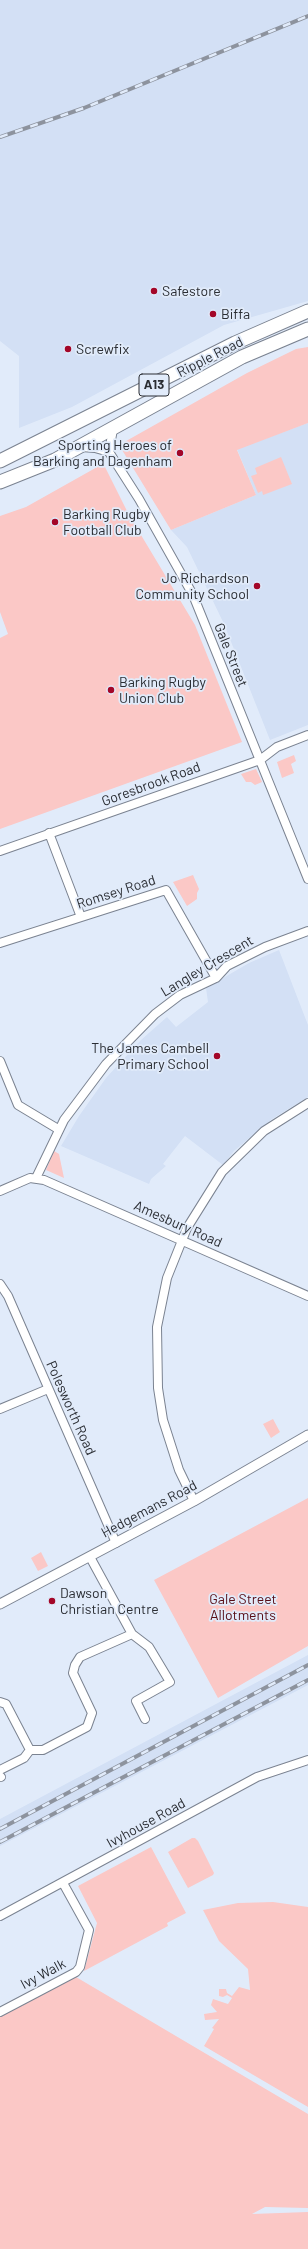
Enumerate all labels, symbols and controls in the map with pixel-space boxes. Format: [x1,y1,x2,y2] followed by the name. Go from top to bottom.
[162,283,221,299] place label: Safestore
[149,286,159,296] marker: Safestore
[221,306,250,322] place label: Biffa
[208,309,218,319] marker: Biffa
[174,333,246,381] street label: Ripple Road
[76,341,129,357] place label: Screwfix
[63,344,73,354] marker: Screwfix
[139,374,169,396] road number: A13
[33,437,172,470] place label: Sporting Heroes of Barking and Dagenham
[175,448,185,458] marker: Sporting Heroes of Barking and Dagenham
[63,506,150,538] place label: Barking Rugby Football Club
[50,517,60,527] marker: Barking Rugby Football Club
[135,570,249,602] place label: Jo Richardson Community School
[252,581,262,591] marker: Jo Richardson Community School
[211,621,251,689] street label: Gale Street
[119,674,206,706] place label: Barking Rugby Union Club
[106,685,116,695] marker: Barking Rugby Union Club
[99,758,203,810] street label: Goresbrook Road
[74,871,158,913] street label: Romsey Road
[158,932,256,1000] street label: Langley Crescent
[91,1040,209,1072] place label: The James Cambell Primary School
[212,1051,222,1061] marker: The James Cambell Primary School
[131,1197,225,1251] street label: Amesbury Road
[43,1358,99,1458] street label: Polesworth Road
[98,1477,200,1541] street label: Hedgemans Road
[60,1585,159,1618] place label: Dawson Christian Centre
[209,1591,277,1624] park label: Gale Street Allotments
[47,1596,57,1606] marker: Dawson Christian Centre
[104,1795,188,1851] street label: Ivyhouse Road
[18,1955,68,1993] street label: Ivy Walk

